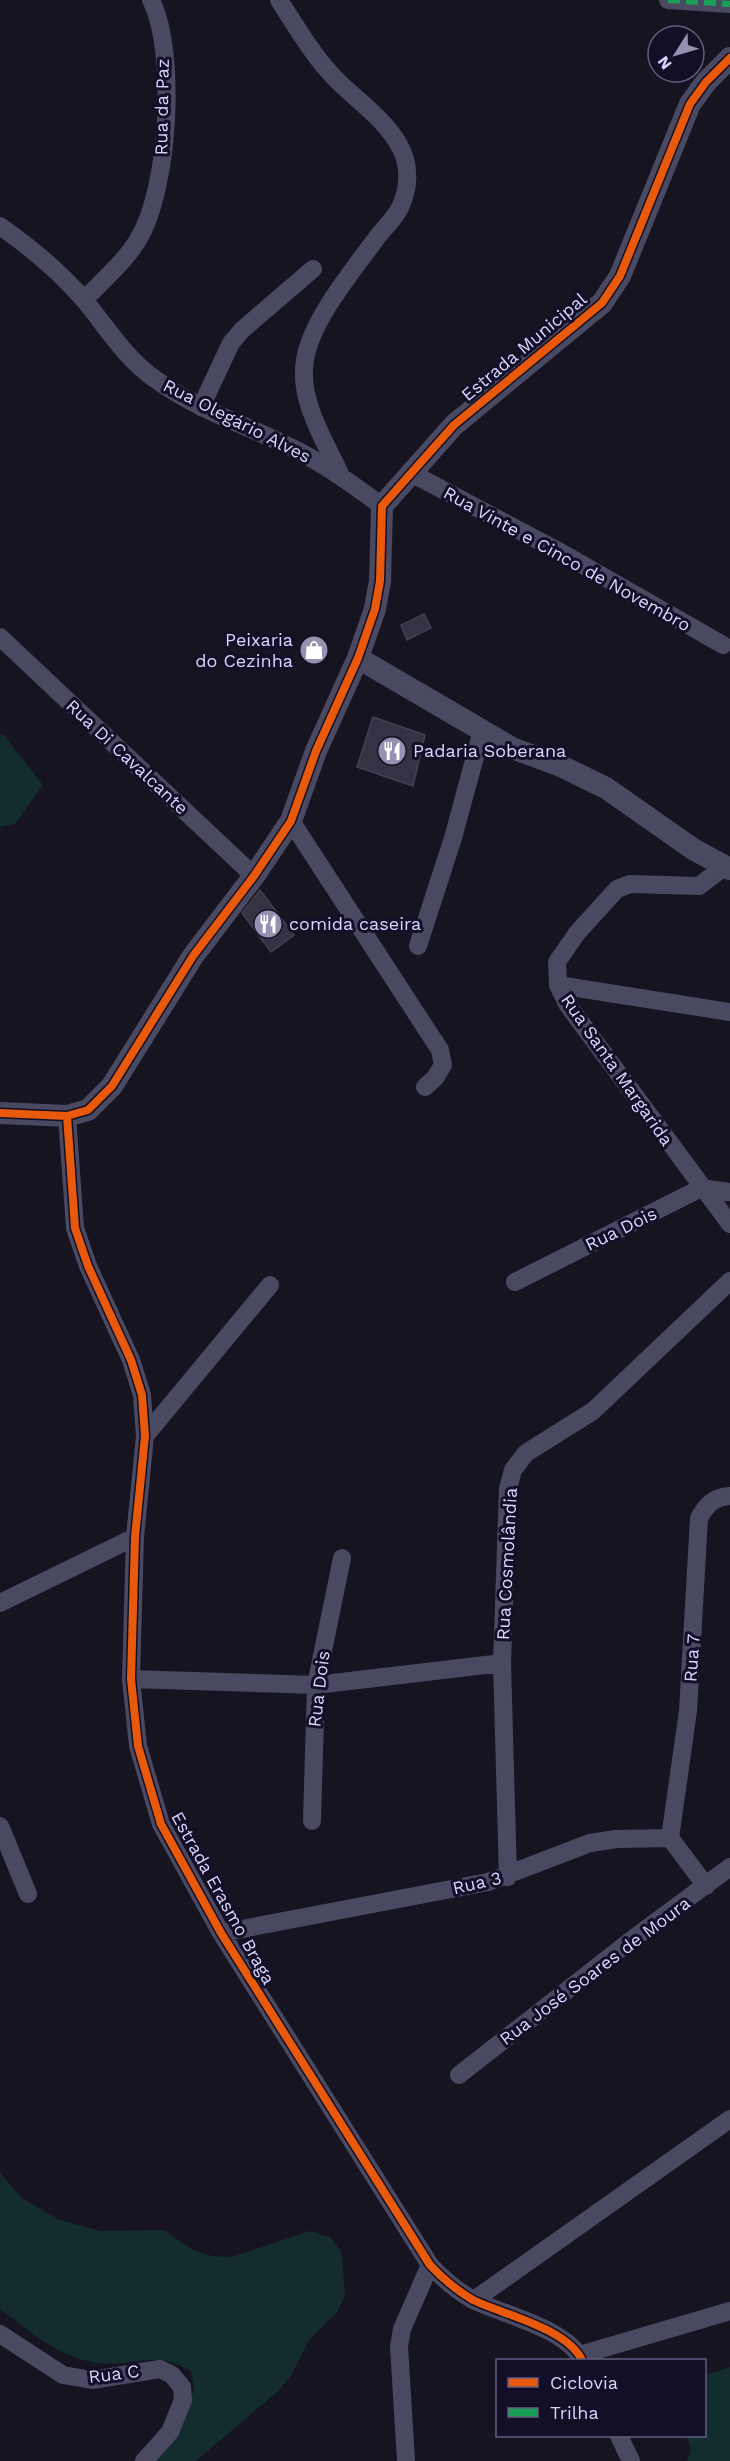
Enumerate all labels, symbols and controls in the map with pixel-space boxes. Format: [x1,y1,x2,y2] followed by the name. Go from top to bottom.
[646,24,706,84] north arrow
[653,52,676,73] text: N
[150,58,173,156] street label: Rua da Paz
[457,288,591,405] street label: Estrada Municipal
[160,374,314,467] street label: Rua Olegário Alves
[440,482,694,635] street label: Rua Vinte e Cinco de Novembro
[195,629,293,671] place label: Peixaria do Cezinha
[298,634,330,666] shop icon: Peixaria do Cezinha
[62,695,193,818] street label: Rua Di Cavalcante
[376,735,408,767] restaurant icon: Padaria Soberana
[413,740,566,761] place label: Padaria Soberana
[252,908,284,940] restaurant icon: comida caseira
[289,913,421,934] place label: comida caseira
[557,990,678,1150] street label: Rua Santa Margarida
[582,1202,660,1255] street label: Rua Dois
[492,1487,521,1641] street label: Rua Cosmolândia
[679,1633,704,1683] street label: Rua 7
[303,1650,334,1728] street label: Rua Dois
[167,1808,280,1988] street label: Estrada Erasmo Braga
[451,1867,503,1898] street label: Rua 3
[495,1892,694,2049] street label: Rua José Soares de Moura
[496,2359,706,2437] legend
[87,2360,141,2387] street label: Rua C
[550,2372,618,2393] text: Ciclovia
[550,2402,599,2423] text: Trilha

